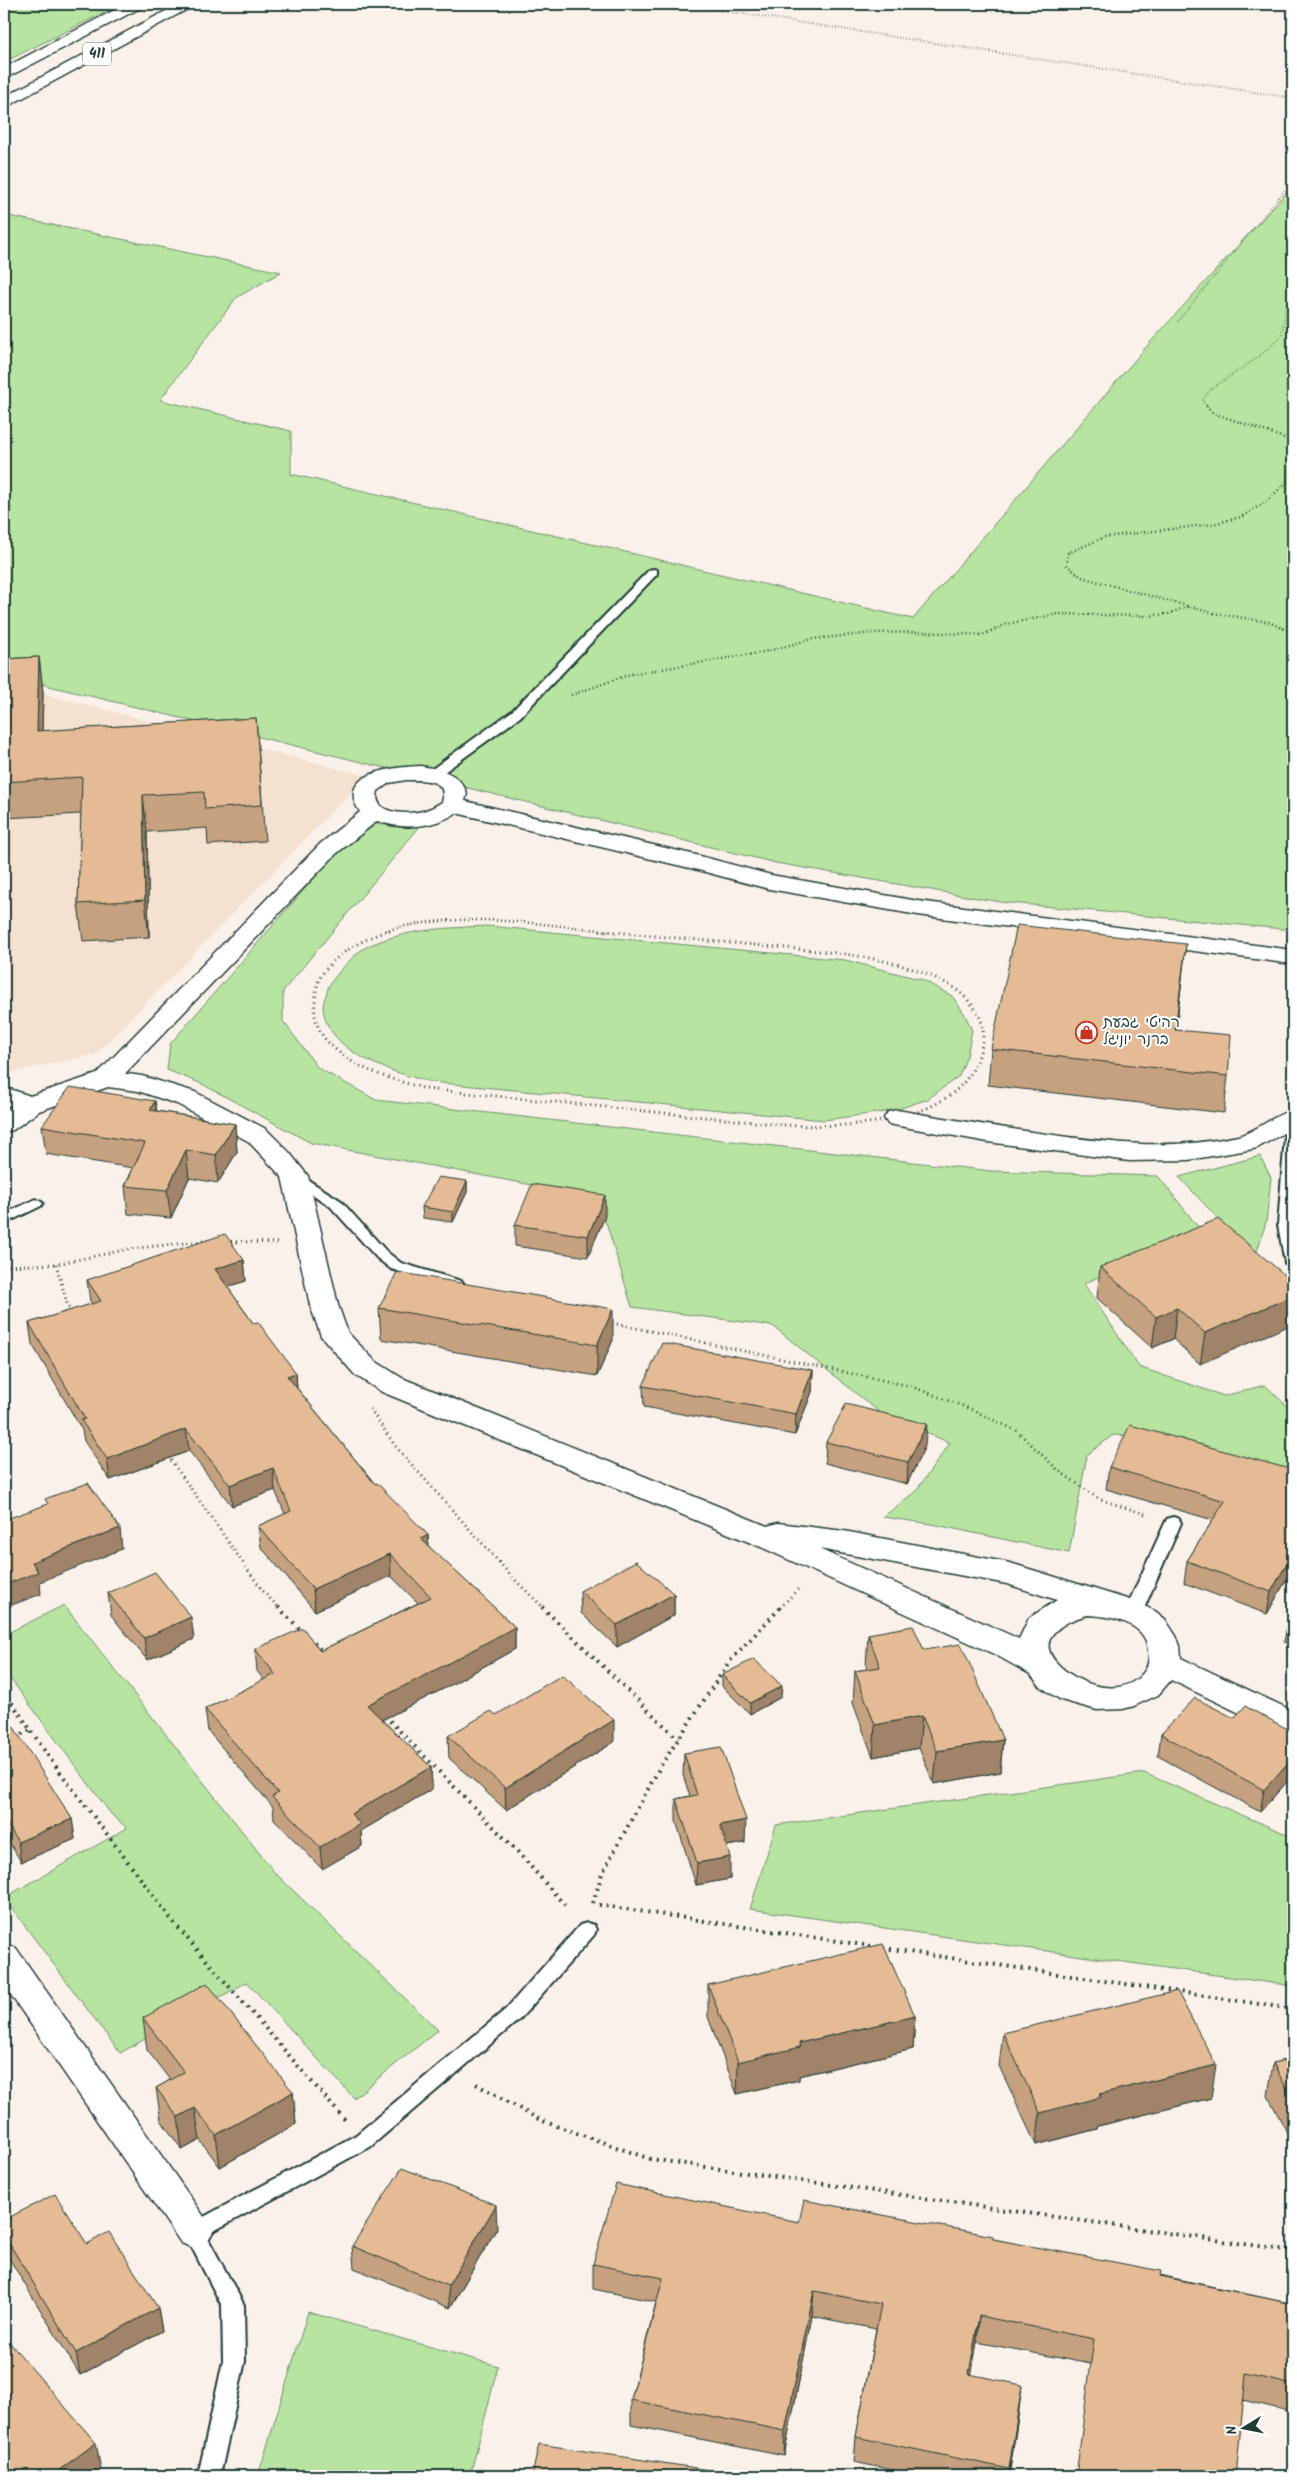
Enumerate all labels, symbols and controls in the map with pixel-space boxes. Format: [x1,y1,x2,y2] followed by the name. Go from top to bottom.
[83,42,111,66] road number: 411
[1102,1011,1180,1052] place label: רהיטי גבעת ברנר יוניגל
[1075,1020,1099,1044] shop icon: רהיטי גבעת ברנר יוניגל
[1220,2402,1270,2452] north arrow
[1221,2424,1244,2436] text: N

